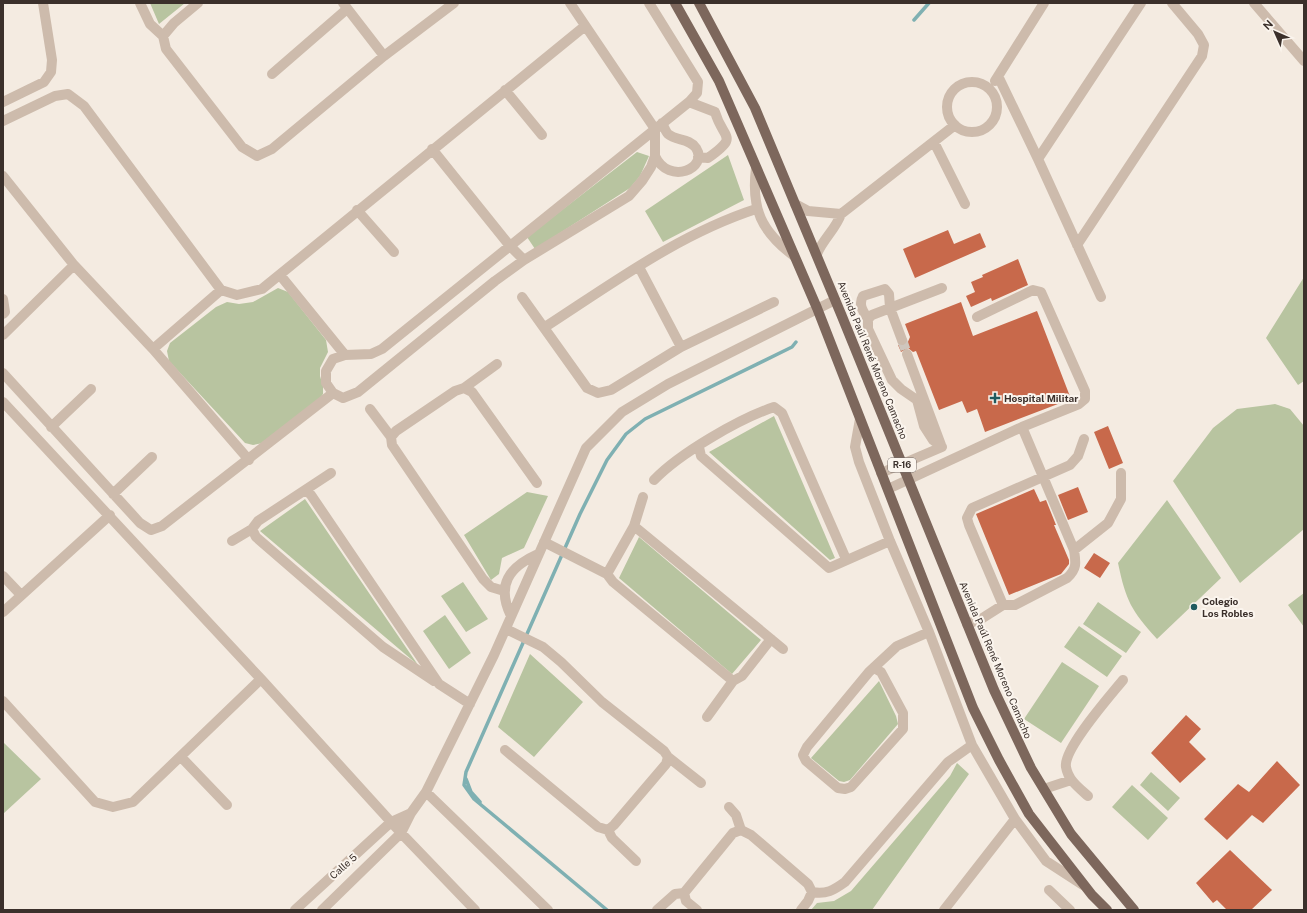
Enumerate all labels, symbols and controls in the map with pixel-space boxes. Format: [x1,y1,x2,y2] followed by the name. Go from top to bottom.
[1255,12,1295,52] north arrow
[1261,18,1275,32] text: N
[836,279,910,441] street label: Avenida Paúl René Moreno Camacho
[989,392,1001,404] marker: Hospital Militar
[1004,392,1078,404] place label: Hospital Militar
[888,458,916,472] road number: R-16
[957,580,1035,741] street label: Avenida Paúl René Moreno Camacho
[1202,595,1254,619] place label: Colegio Los Robles
[1189,602,1199,612] marker: Colegio Los Robles
[327,851,359,881] street label: Calle 5

